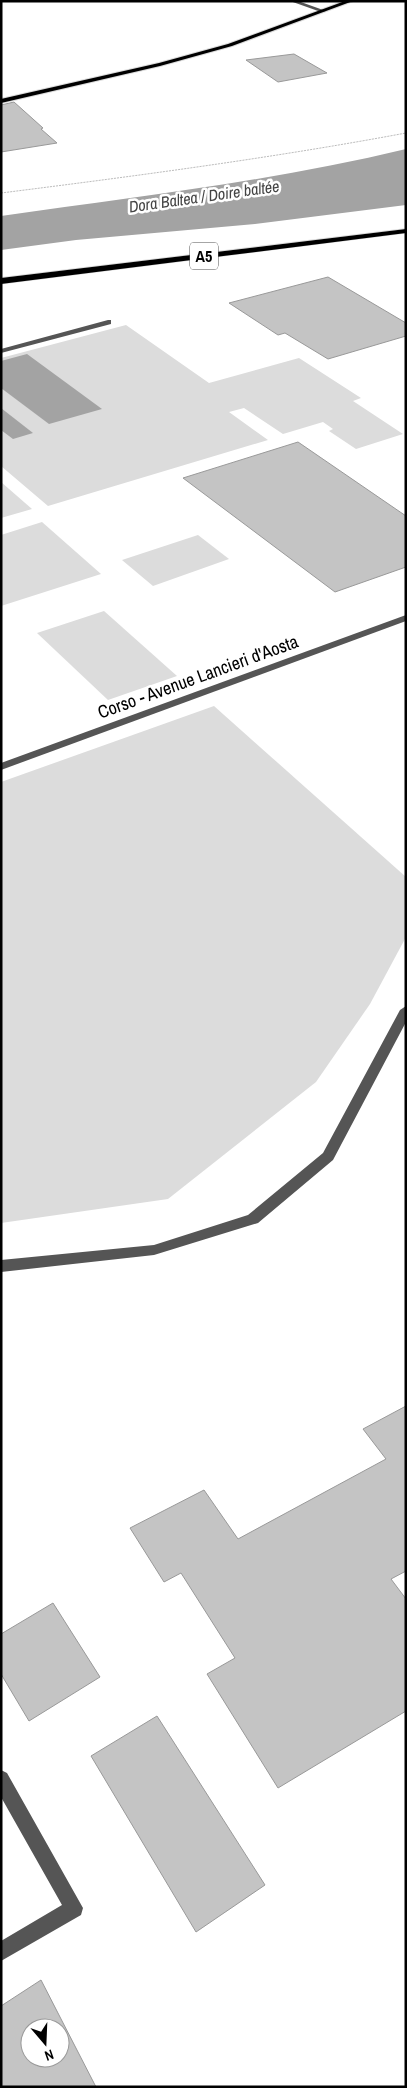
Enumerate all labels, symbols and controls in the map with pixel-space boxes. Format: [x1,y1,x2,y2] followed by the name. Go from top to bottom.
[127,175,281,217] water label: Dora Baltea / Doire baltée
[190,242,218,270] road number: A5
[94,629,302,724] street label: Corso - Avenue Lancieri d'Aosta
[20,2018,70,2068] north arrow
[42,2045,56,2065] text: N

